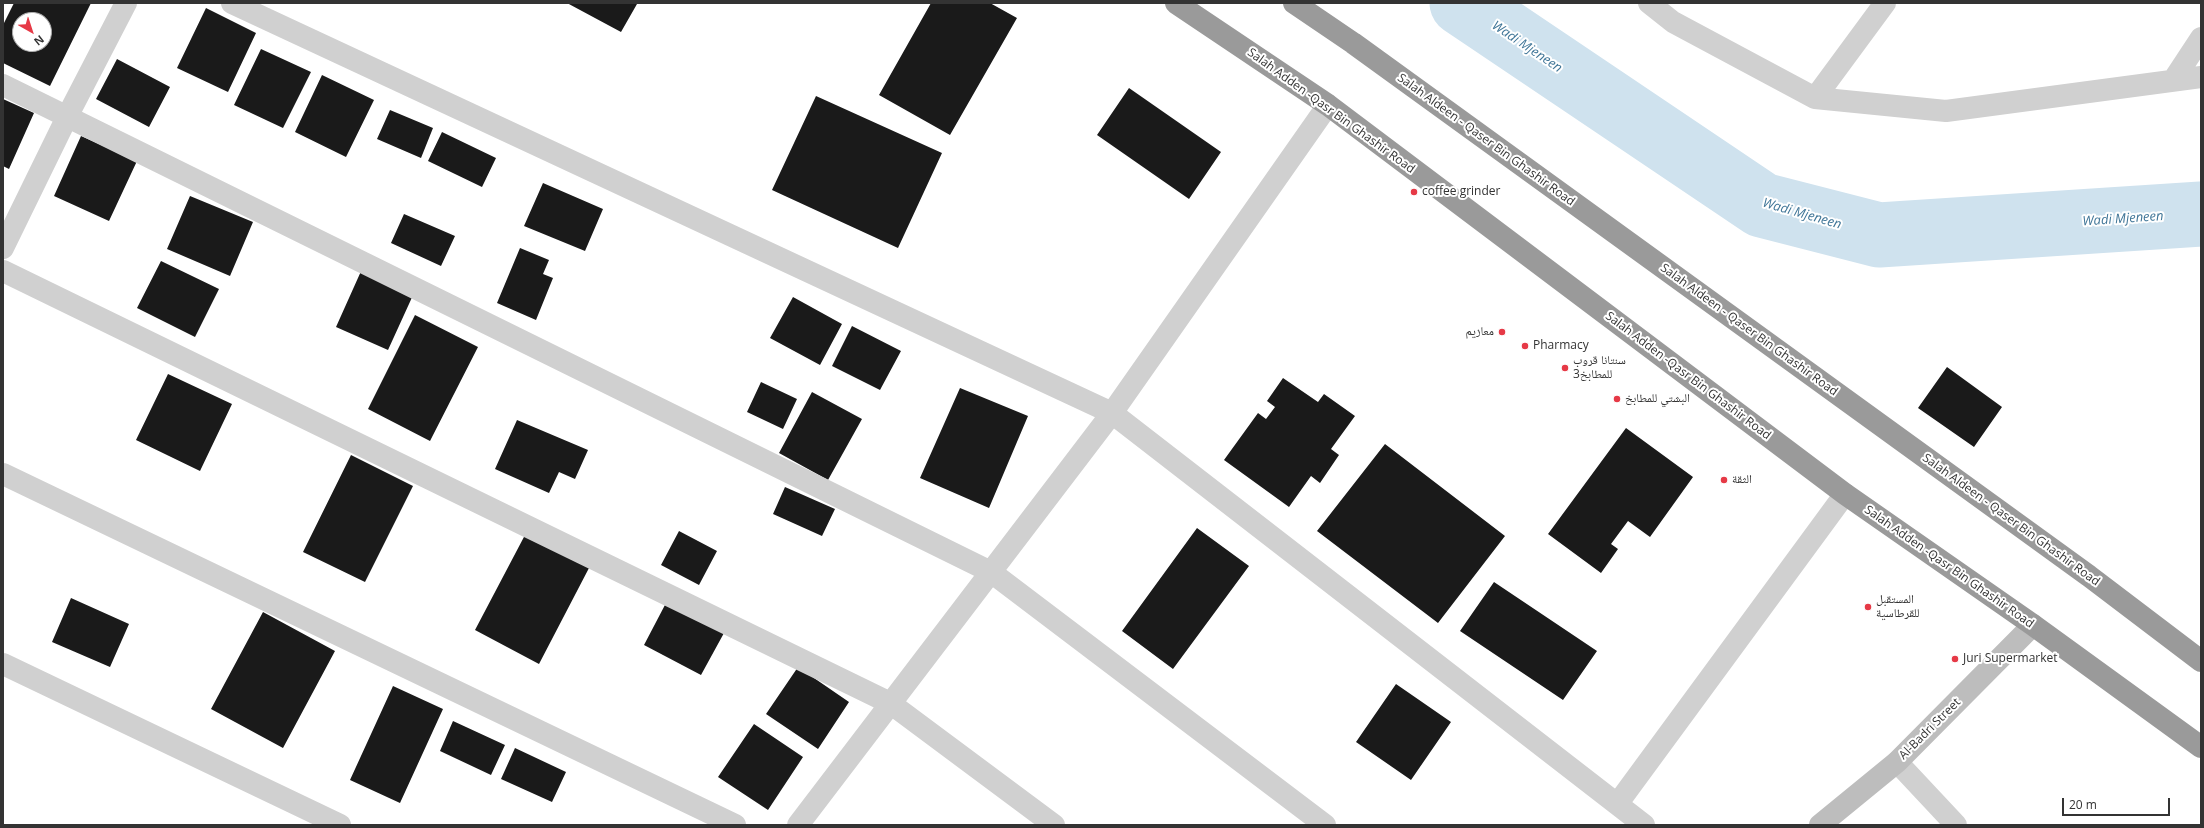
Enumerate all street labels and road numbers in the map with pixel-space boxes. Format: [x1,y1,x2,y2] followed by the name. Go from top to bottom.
[1245,45,1417,177] street label: Salah Adden -Qasr Bin Ghashir Road
[1395,71,1577,209] street label: Salah Aldeen - Qaser Bin Ghashir Road
[1658,261,1840,399] street label: Salah Aldeen - Qaser Bin Ghashir Road
[1602,309,1774,443] street label: Salah Adden -Qasr Bin Ghashir Road
[1920,451,2102,589] street label: Salah Aldeen - Qaser Bin Ghashir Road
[1862,503,2036,631] street label: Salah Adden -Qasr Bin Ghashir Road
[1896,695,1964,763] street label: Al-Badri Street

